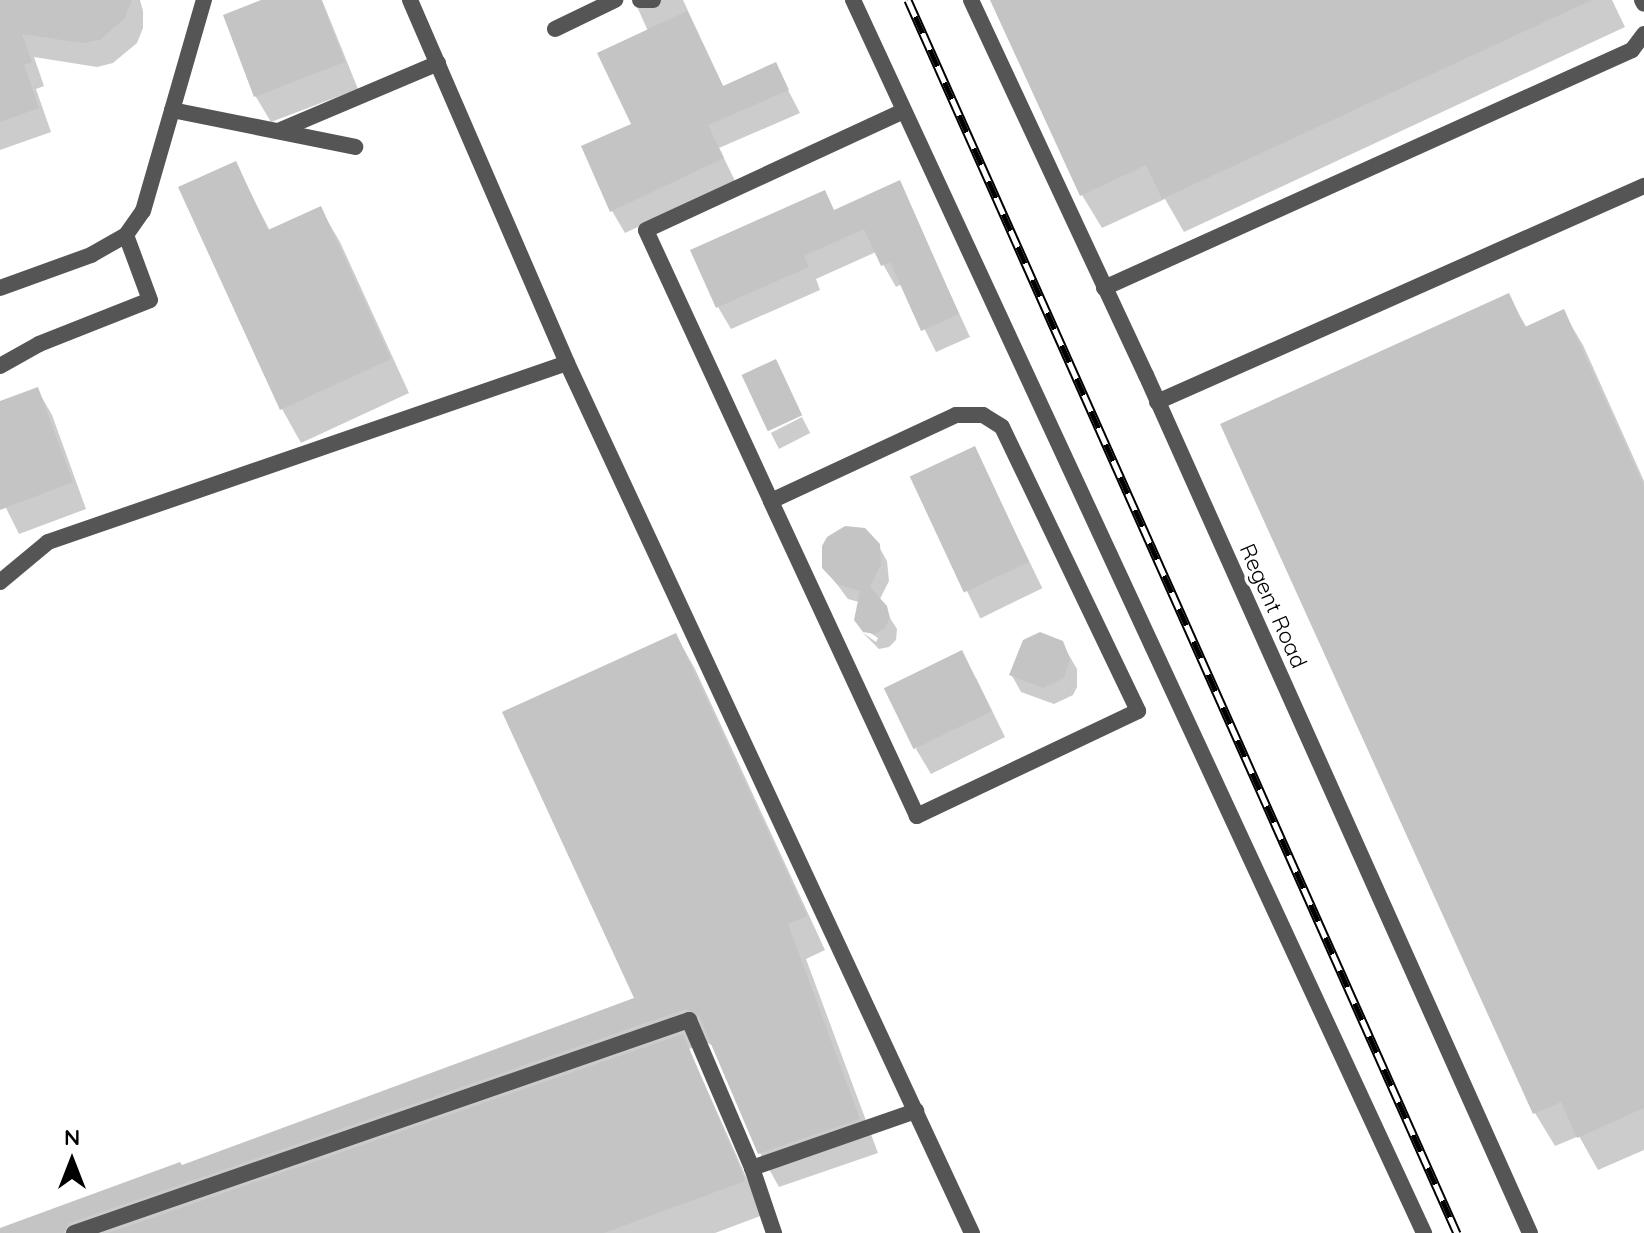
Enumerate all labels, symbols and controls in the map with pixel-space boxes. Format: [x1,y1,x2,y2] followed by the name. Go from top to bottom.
[1234,540,1312,672] street label: Regent Road
[32,1121,112,1201] north arrow
[64,1123,80,1151] text: N

